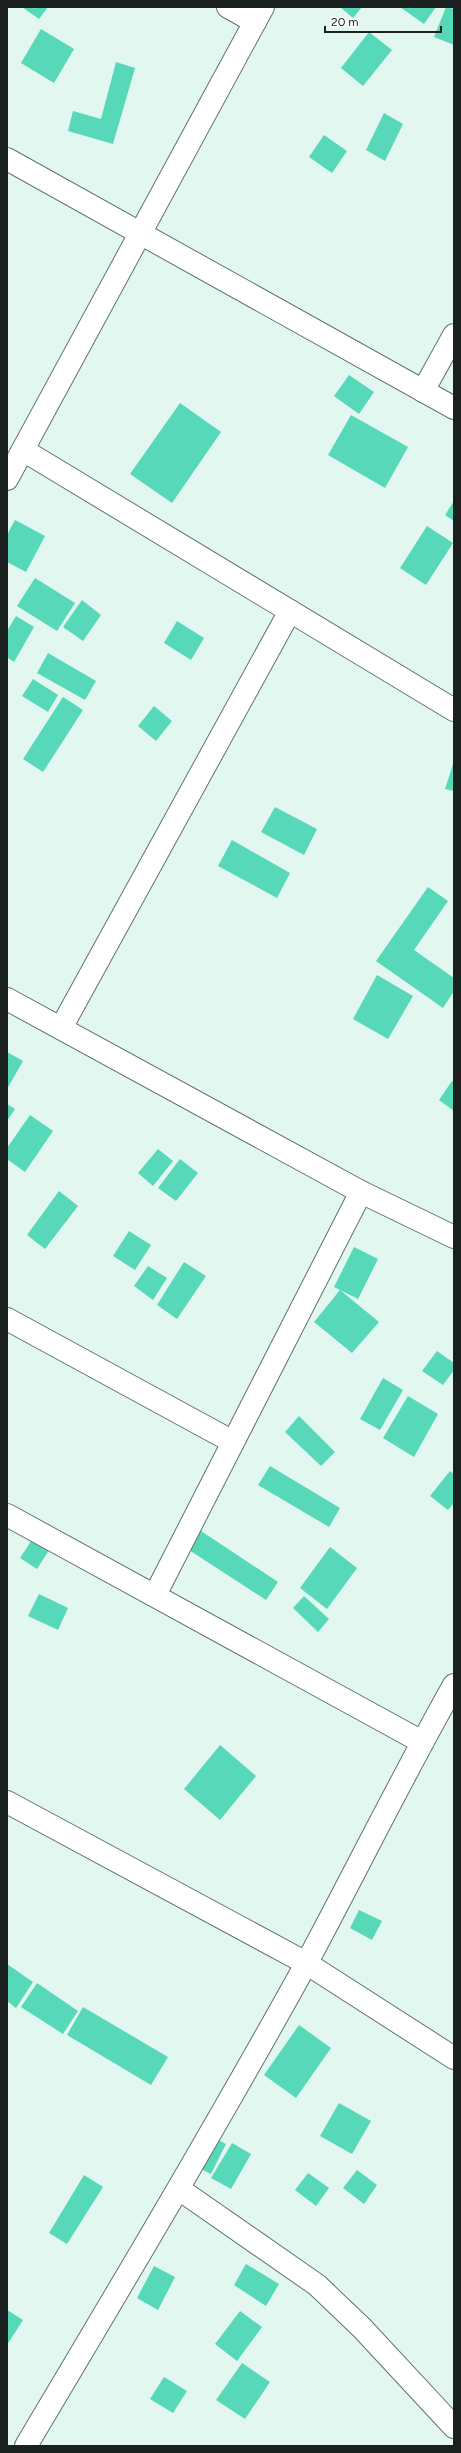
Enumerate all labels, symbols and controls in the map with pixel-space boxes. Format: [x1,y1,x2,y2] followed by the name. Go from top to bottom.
[325,8,441,34] scale bar
[331,15,359,29] text: 20 m

